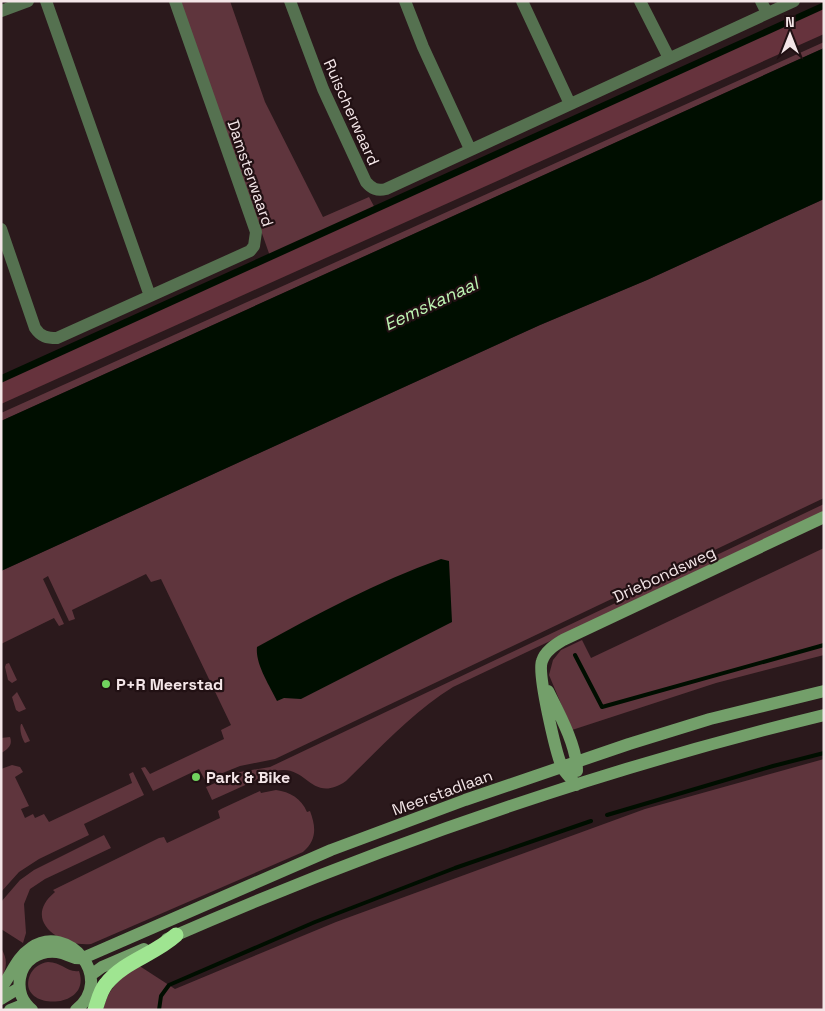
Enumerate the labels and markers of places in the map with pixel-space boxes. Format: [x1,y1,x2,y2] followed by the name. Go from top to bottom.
[116,674,223,695] place label: P+R Meerstad
[100,678,112,690] marker: P+R Meerstad
[206,767,290,788] place label: Park & Bike
[190,771,202,783] marker: Park & Bike

